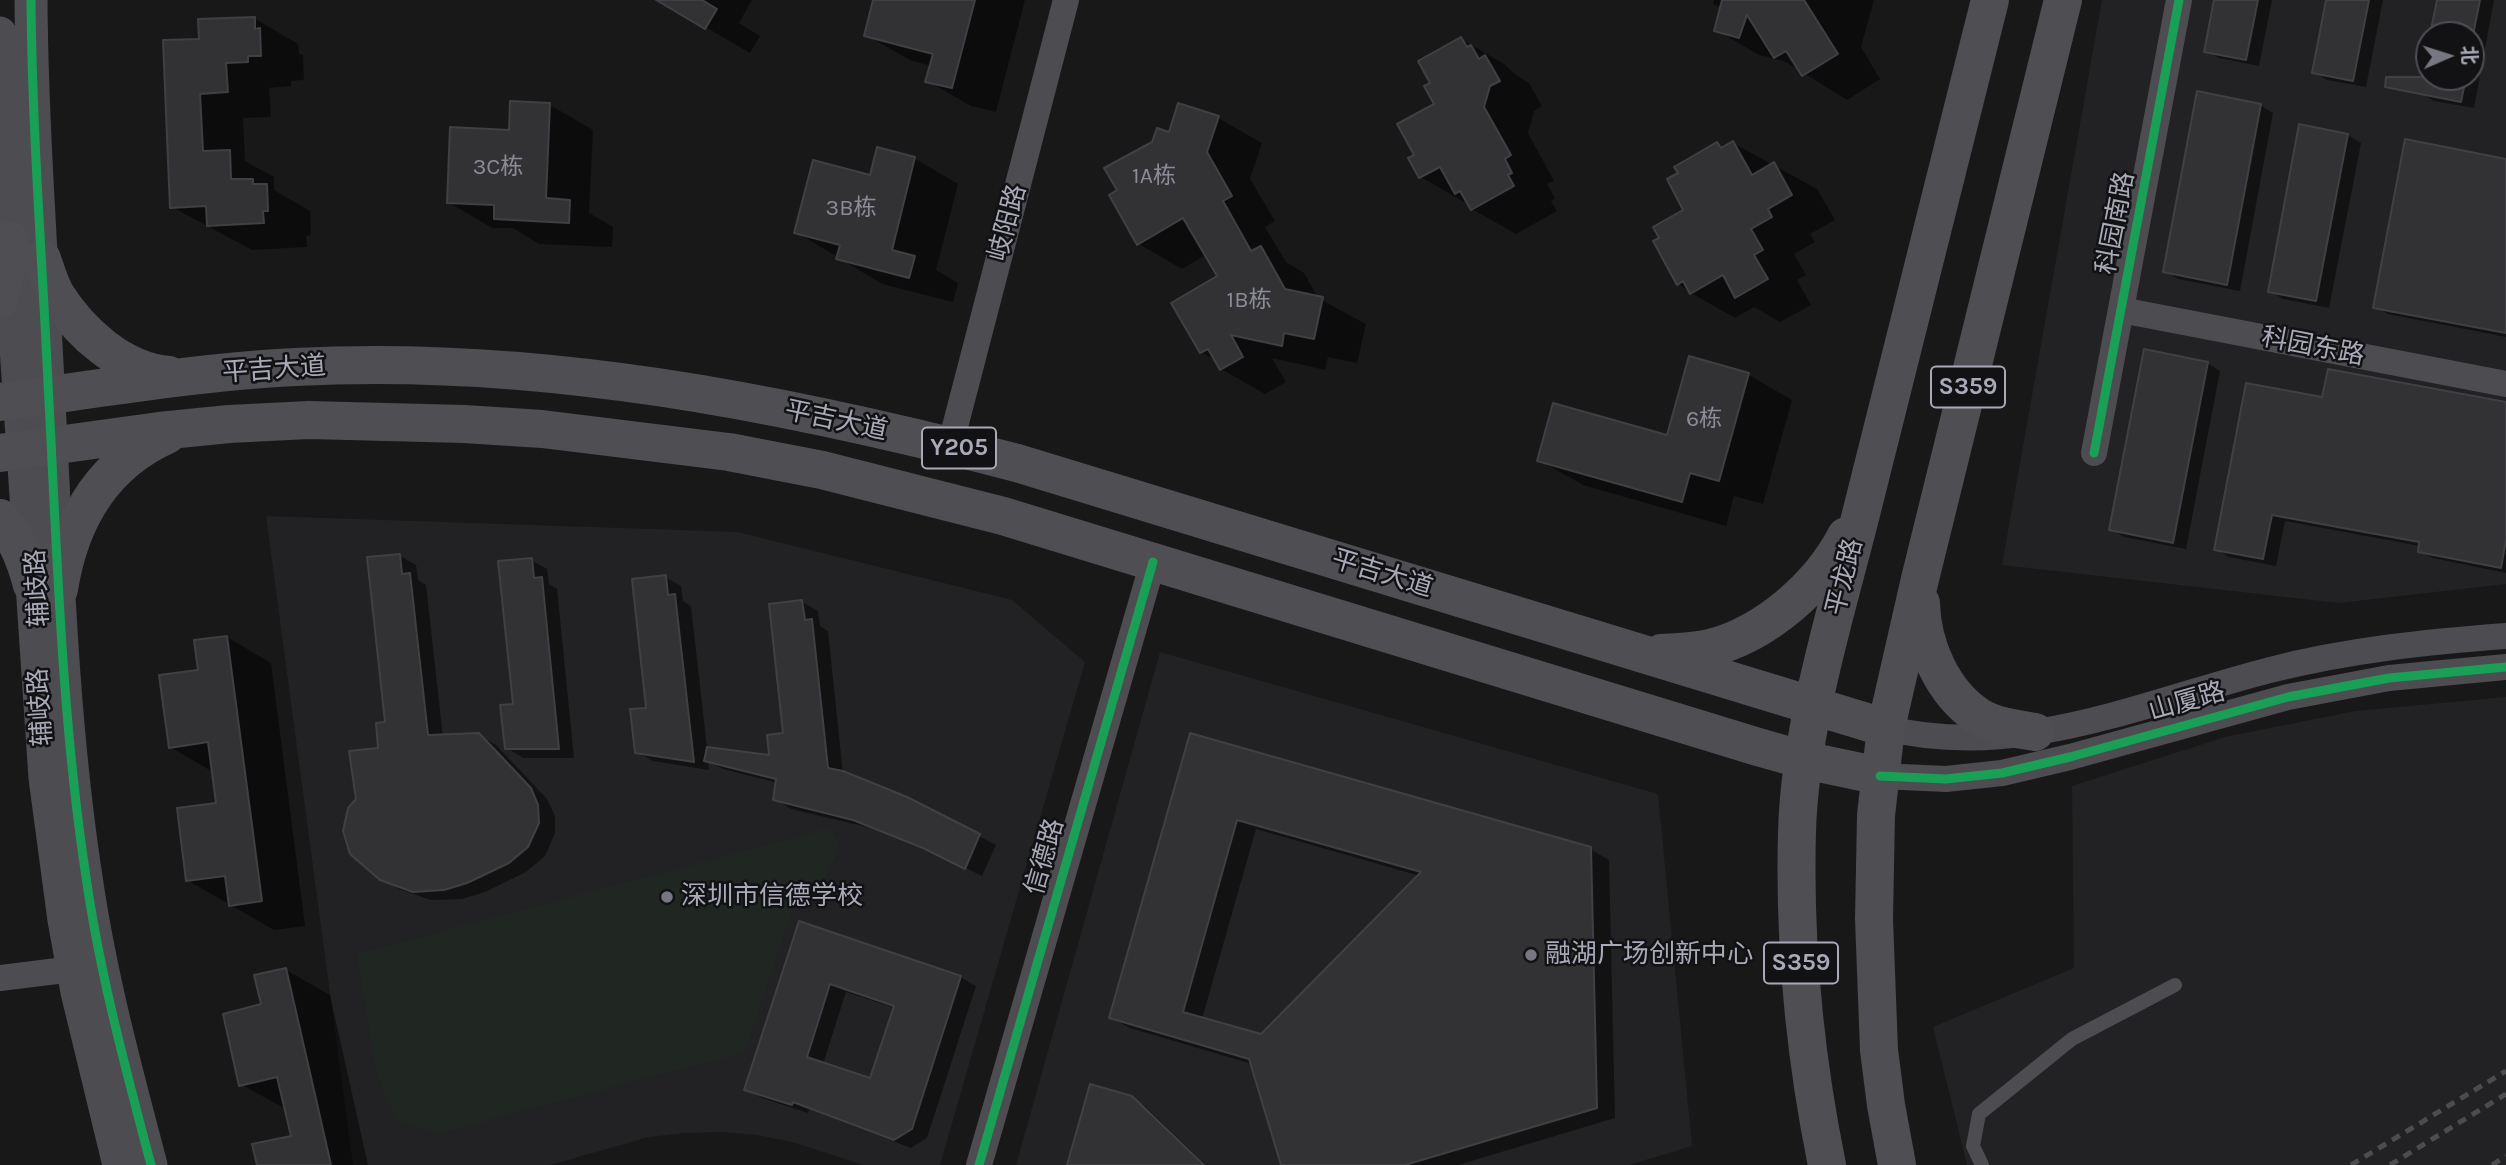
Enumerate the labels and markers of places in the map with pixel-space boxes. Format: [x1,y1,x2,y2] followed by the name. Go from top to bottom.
[681,881,863,913] place label: 深圳市信德学校
[659,889,675,905] marker: 深圳市信德学校
[1545,939,1753,971] place label: 融湖广场创新中心
[1523,947,1539,963] marker: 融湖广场创新中心

